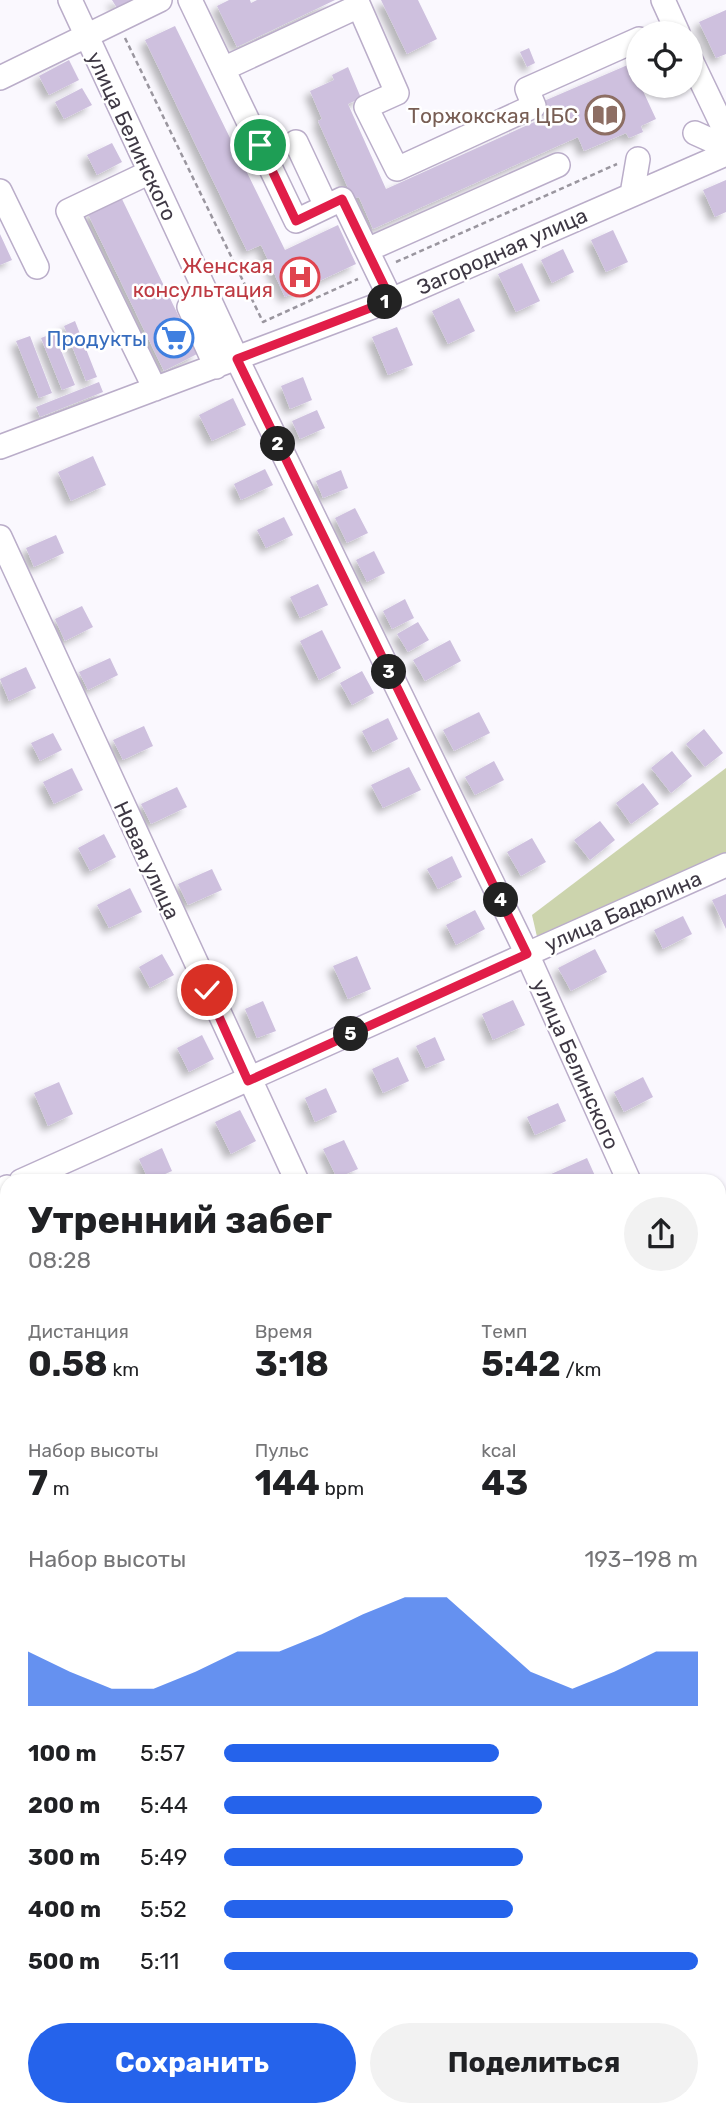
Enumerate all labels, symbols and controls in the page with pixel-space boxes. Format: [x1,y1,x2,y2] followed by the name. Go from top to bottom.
[626,21,703,98] map controls
[626,21,703,98] button: locate
[82,47,182,225] street label: улица Белинского
[584,94,626,136] library icon: Торжокская ЦБС
[408,103,578,128] place label: Торжокская ЦБС
[230,115,290,175] pin
[241,126,279,164] icon: arrive
[413,202,591,300] street label: Загородная улица
[133,253,273,302] place label: Женская консультация
[279,256,321,298] hospital icon: Женская консультация
[368,284,402,320] pin: 1
[380,290,389,313] text: 1
[153,317,195,359] supermarket icon: Продукты
[46,326,147,351] place label: Продукты
[260,426,296,462] pin: 2
[271,432,284,455] text: 2
[372,654,406,690] pin: 3
[382,660,395,683] text: 3
[109,797,185,923] street label: Новая улица
[541,865,705,957] street label: улица Бадюлина
[484,883,518,918] pin: 4
[494,888,507,911] text: 4
[177,960,237,1020] pin
[188,971,226,1009] icon: check
[527,975,625,1153] street label: улица Белинского
[334,1016,368,1052] pin: 5
[344,1022,357,1045] text: 5
[28,1197,332,1243] text: Утренний забег
[624,1197,698,1271] button: share
[28,1246,91,1274] text: 08:28
[28,1320,129,1343] text: Дистанция
[255,1320,313,1343] text: Время
[481,1320,527,1343] text: Темп
[28,1343,108,1385] text: 0.58
[255,1343,329,1385] text: 3:18
[481,1343,561,1385] text: 5:42
[108,1358,139,1381] text: km
[561,1358,601,1381] text: /km
[28,1439,159,1462] text: Набор высоты
[255,1439,309,1462] text: Пульс
[481,1439,516,1462] text: kcal
[28,1462,48,1504] text: 7
[255,1462,320,1504] text: 144
[481,1462,528,1504] text: 43
[48,1477,70,1500] text: m
[320,1477,364,1500] text: bpm
[28,1545,186,1573] text: Набор высоты
[584,1545,698,1573] text: 193–198 m
[28,1739,97,1767] text: 100 m
[140,1739,185,1767] text: 5:57
[28,1791,100,1819] text: 200 m
[140,1791,188,1819] text: 5:44
[28,1843,100,1871] text: 300 m
[140,1843,187,1871] text: 5:49
[28,1895,101,1923] text: 400 m
[140,1895,187,1923] text: 5:52
[28,1947,100,1975] text: 500 m
[140,1947,179,1975] text: 5:11
[28,2023,356,2103] button: Сохранить
[370,2023,698,2103] button: Поделиться

